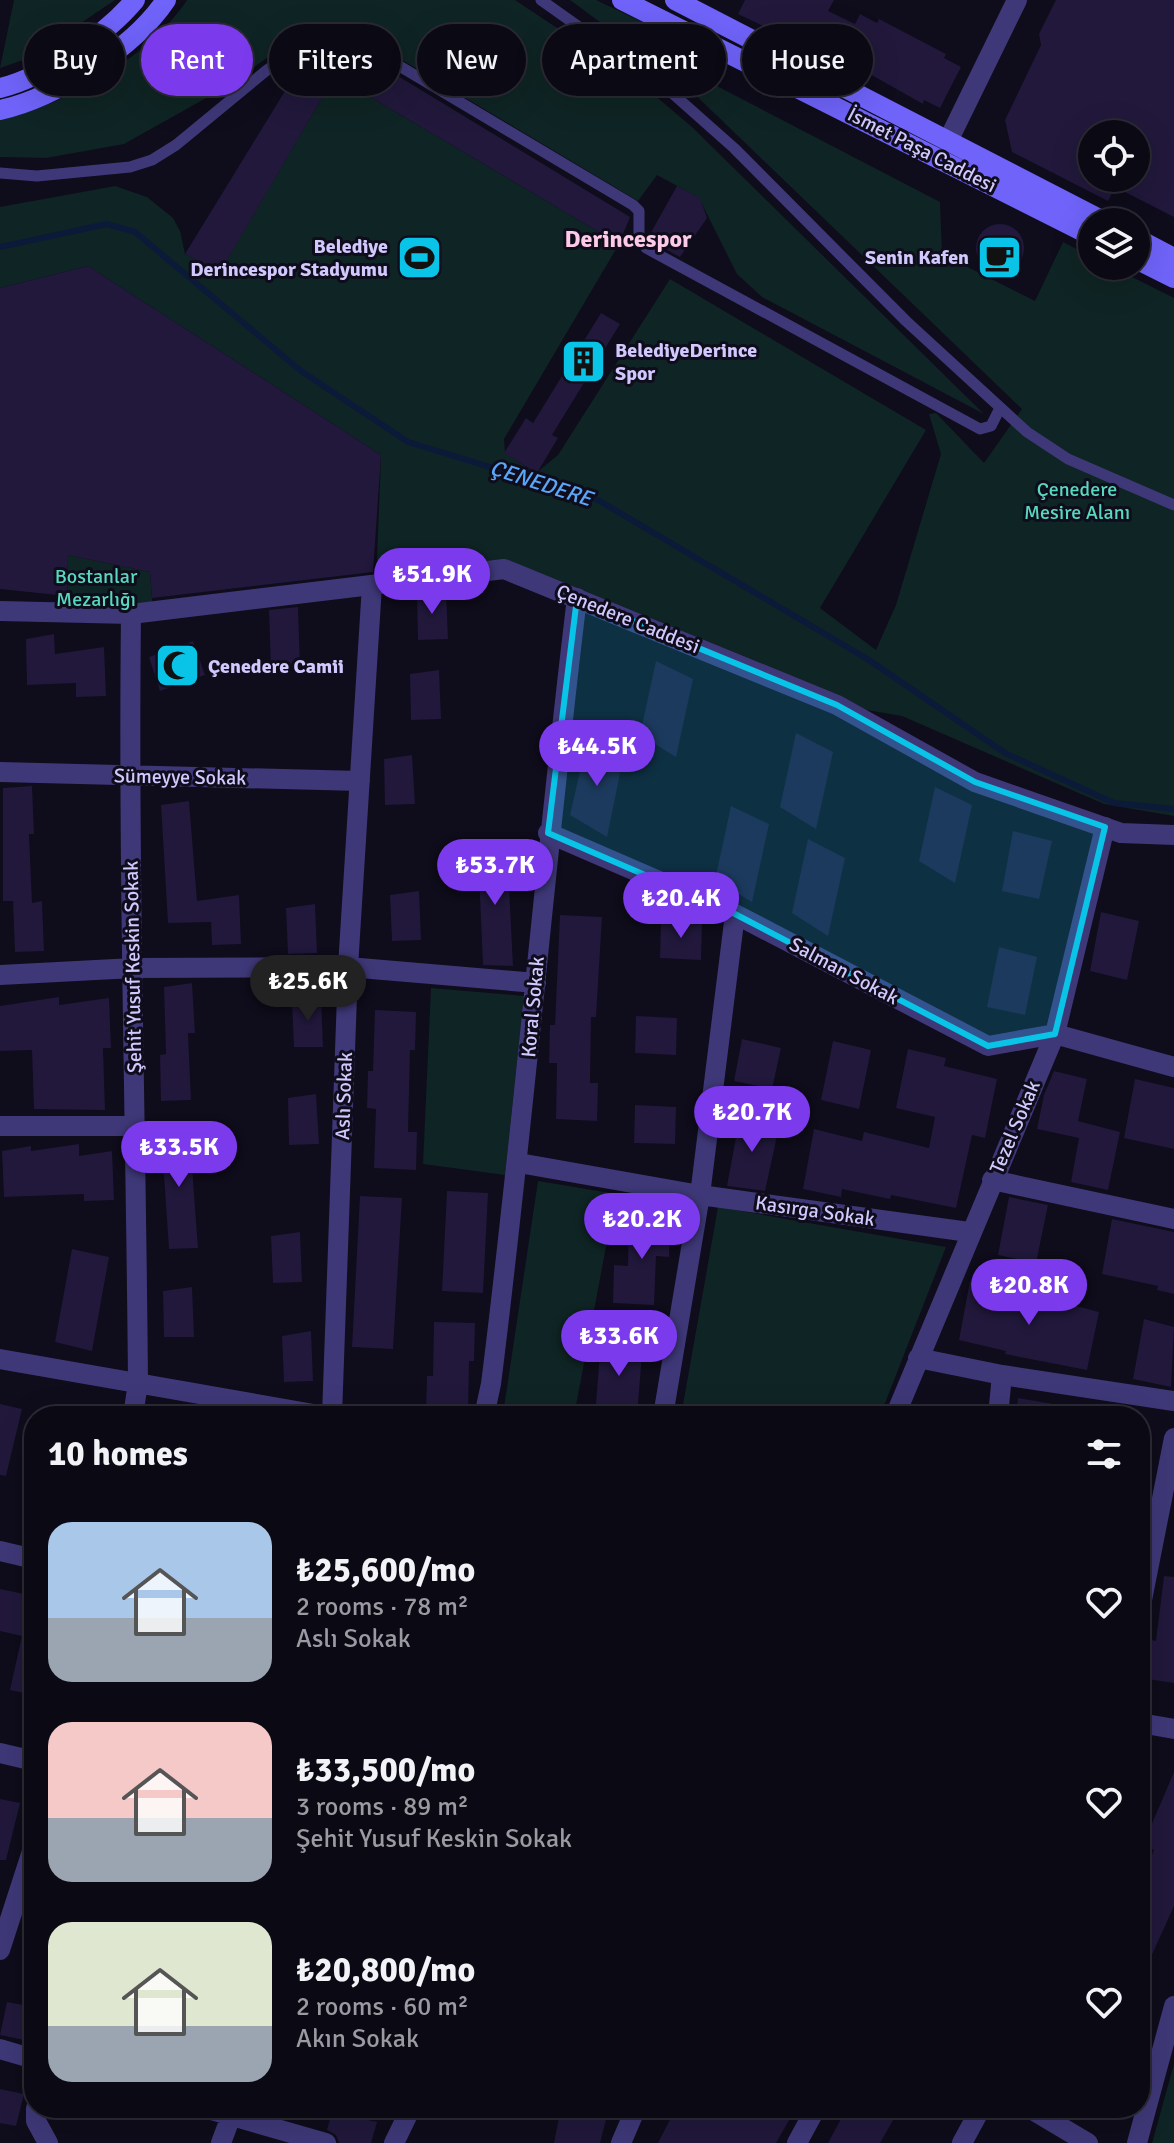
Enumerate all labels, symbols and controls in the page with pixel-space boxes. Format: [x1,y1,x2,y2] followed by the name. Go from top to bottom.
[24,24,125,96] chip: Buy
[141,24,253,96] chip: Rent
[269,24,401,96] chip: Filters
[417,24,526,96] chip: New
[542,24,726,96] chip: Apartment
[742,24,873,96] chip: House
[843,102,1001,198] street label: İsmet Paşa Caddesi
[1078,120,1150,280] map controls
[1078,120,1150,192] button: locate
[1078,208,1150,280] button: layers
[565,224,692,254] district label: Derincespor
[976,233,1024,281] cafe icon: Senin Kafen
[190,234,388,282] place label: Belediye Derincespor Stadyumu
[395,234,443,282] sports icon: Belediye Derincespor Stadyumu
[865,245,969,270] place label: Senin Kafen
[560,338,608,386] building icon: BelediyeDerince Spor
[615,338,757,386] place label: BelediyeDerince Spor
[487,454,598,513] water label: ÇENEDERE
[1024,477,1130,525] park label: Çenedere Mesire Alanı
[367,548,497,616] pin: ₺51.9K
[392,558,472,590] text: ₺51.9K
[55,564,138,612] park label: Bostanlar Mezarlığı
[553,579,703,659] street label: Çenedere Caddesi
[153,642,201,690] mosque icon: Çenedere Camii
[208,654,344,679] place label: Çenedere Camii
[532,720,662,788] pin: ₺44.5K
[557,730,637,762] text: ₺44.5K
[114,763,246,791] street label: Sümeyye Sokak
[430,839,560,907] pin: ₺53.7K
[455,849,535,881] text: ₺53.7K
[119,861,147,1073] street label: Şehit Yusuf Keskin Sokak
[616,872,746,940] pin: ₺20.4K
[641,882,721,914] text: ₺20.4K
[785,932,903,1010] street label: Salman Sokak
[243,955,373,1023] pin: ₺25.6K
[516,955,550,1059] street label: Koral Sokak
[268,965,348,997] text: ₺25.6K
[330,1051,358,1141] street label: Aslı Sokak
[984,1077,1046,1177] street label: Tezel Sokak
[687,1086,817,1154] pin: ₺20.7K
[712,1096,792,1128] text: ₺20.7K
[114,1121,244,1189] pin: ₺33.5K
[139,1131,219,1163] text: ₺33.5K
[754,1190,876,1232] street label: Kasırga Sokak
[577,1193,707,1261] pin: ₺20.2K
[602,1203,682,1235] text: ₺20.2K
[964,1259,1094,1327] pin: ₺20.8K
[989,1269,1069,1301] text: ₺20.8K
[554,1310,684,1378] pin: ₺33.6K
[579,1320,659,1352] text: ₺33.6K
[1082,1432,1126,1476] icon: filters
[48,1433,188,1475] text: 10 homes
[296,1549,475,1591] text: ₺25,600/mo
[112,1554,208,1650] icon: home
[1082,1580,1126,1624] icon: heart
[296,1591,469,1623] text: 2 rooms · 78 m²
[296,1623,411,1655] text: Aslı Sokak
[296,1749,475,1791] text: ₺33,500/mo
[112,1754,208,1850] icon: home
[1082,1780,1126,1824] icon: heart
[296,1791,469,1823] text: 3 rooms · 89 m²
[296,1823,572,1855] text: Şehit Yusuf Keskin Sokak
[296,1949,475,1991] text: ₺20,800/mo
[112,1954,208,2050] icon: home
[1082,1980,1126,2024] icon: heart
[296,1991,469,2023] text: 2 rooms · 60 m²
[296,2023,419,2055] text: Akın Sokak

